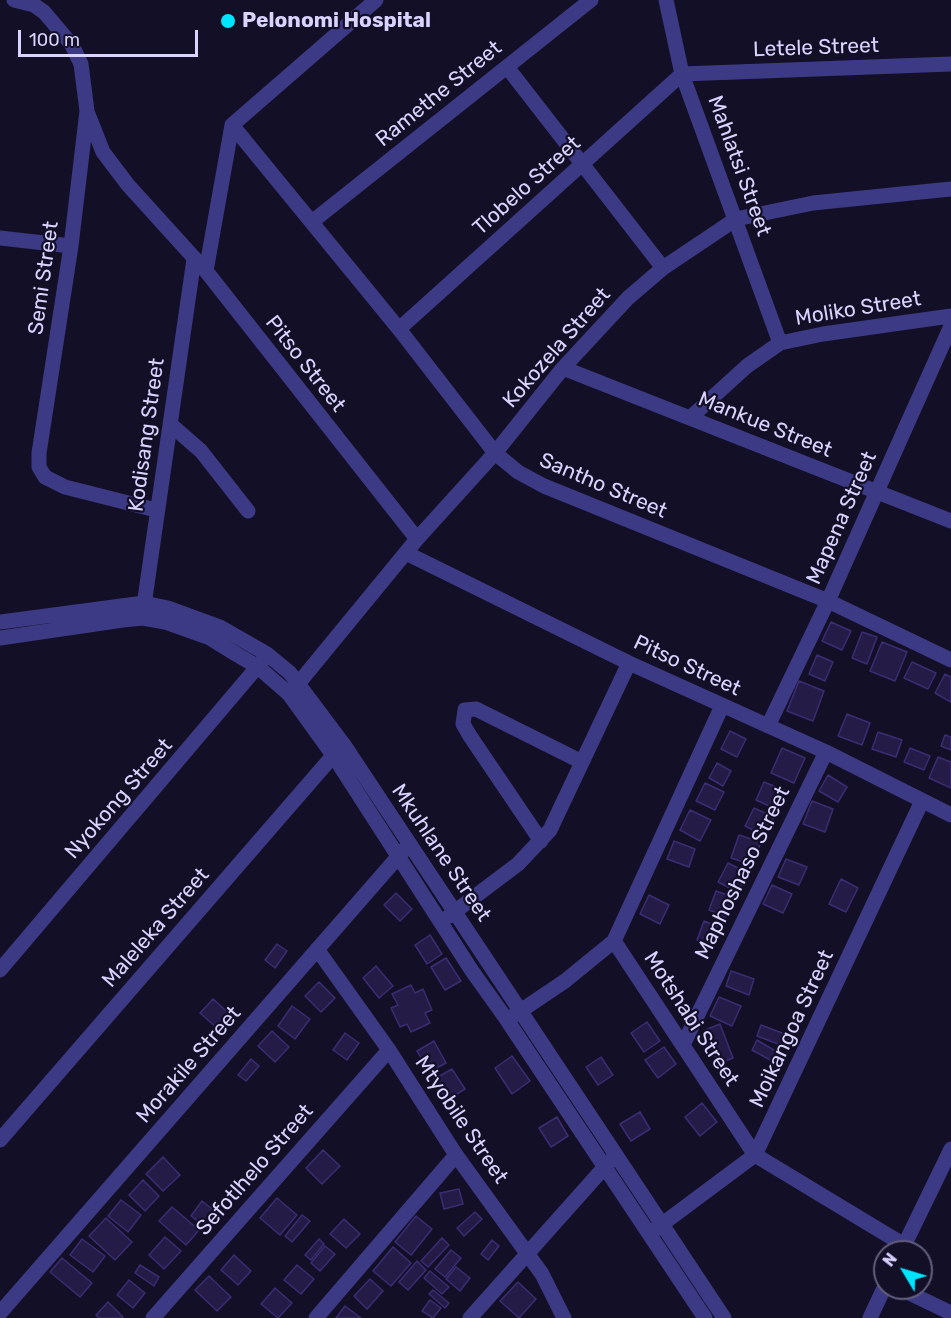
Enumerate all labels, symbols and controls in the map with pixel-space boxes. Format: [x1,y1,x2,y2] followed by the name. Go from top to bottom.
[242,8,431,34] place label: Pelonomi Hospital
[219,12,237,30] marker: Pelonomi Hospital
[21,18,201,56] scale bar
[29,29,80,51] text: 100 m
[753,33,879,63] street label: Letele Street
[371,36,507,152] street label: Ramethe Street
[702,92,776,240] street label: Mahlatsi Street
[468,131,586,241] street label: Tlobelo Street
[24,220,64,336] street label: Semi Street
[498,283,616,413] street label: Kokozela Street
[793,287,923,331] street label: Moliko Street
[260,311,350,417] street label: Pitso Street
[124,356,170,514] street label: Kodisang Street
[694,387,836,463] street label: Mankue Street
[535,448,671,524] street label: Santho Street
[801,448,883,588] street label: Mapena Street
[629,630,745,702] street label: Pitso Street
[60,734,178,864] street label: Nyokong Street
[386,780,496,926] street label: Mkuhlane Street
[690,782,796,964] street label: Maphoshaso Street
[97,863,215,993] street label: Maleleka Street
[744,946,840,1112] street label: Moikangoa Street
[638,947,744,1091] street label: Motshabi Street
[131,1001,247,1129] street label: Morakile Street
[409,1051,513,1189] street label: Mtyobile Street
[191,1099,319,1241] street label: Sefotlhelo Street
[873,1240,933,1300] north arrow
[879,1249,901,1270] text: N

